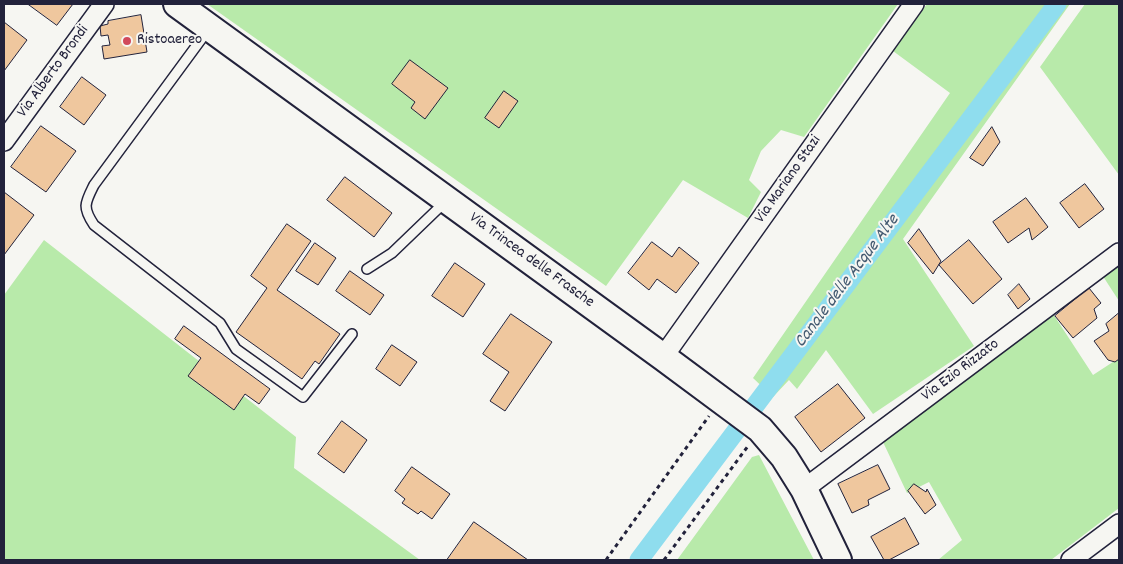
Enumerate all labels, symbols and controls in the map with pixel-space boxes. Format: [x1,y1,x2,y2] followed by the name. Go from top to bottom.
[14,22,94,122] street label: Via Alberto Brondi
[137,31,202,51] place label: Ristoaereo
[121,35,133,47] marker: Ristoaereo
[752,132,826,228] street label: Via Mariano Stazi
[465,209,597,313] street label: Via Trincea delle Frasche
[791,211,905,353] water label: Canale delle Acque Alte
[918,336,1004,406] street label: Via Ezio Rizzato

